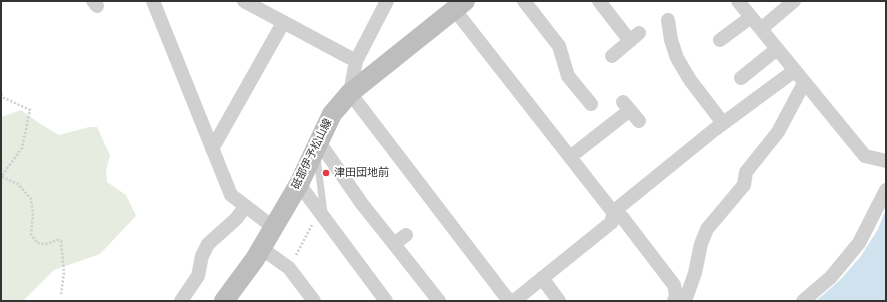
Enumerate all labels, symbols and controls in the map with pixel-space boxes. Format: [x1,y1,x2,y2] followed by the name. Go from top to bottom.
[289,117,335,191] street label: 砥部伊予松山線
[334,166,389,180] place label: 津田団地前
[321,168,331,178] marker: 津田団地前

